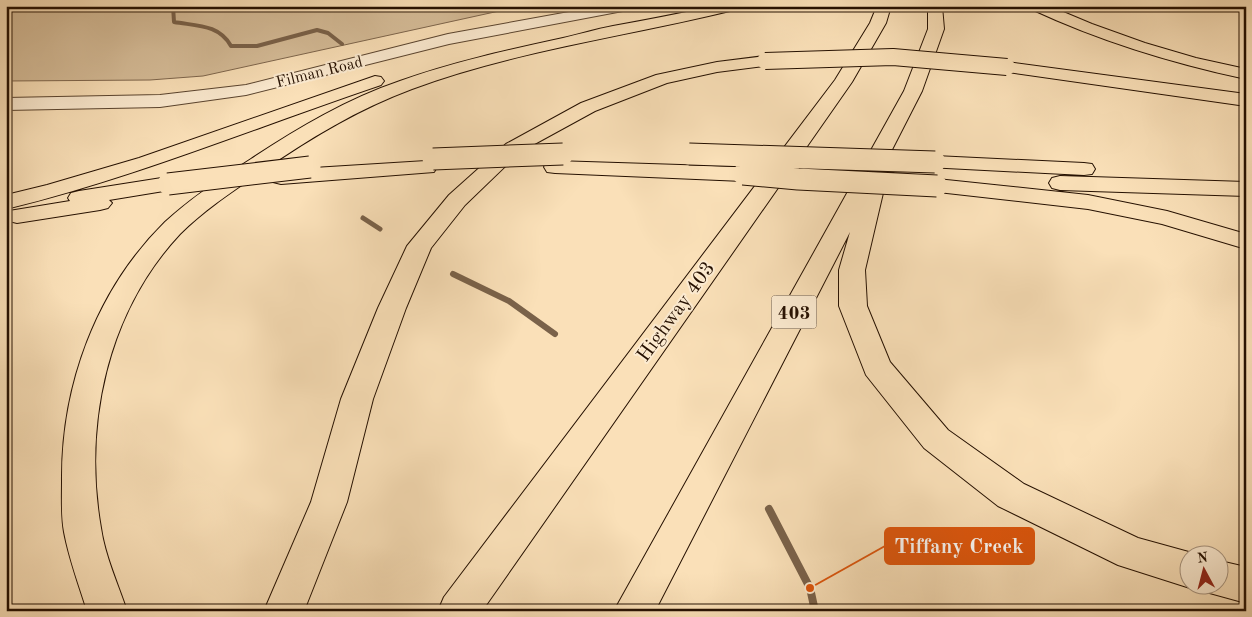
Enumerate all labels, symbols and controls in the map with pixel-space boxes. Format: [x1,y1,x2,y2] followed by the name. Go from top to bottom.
[274,54,365,91] street label: Filman Road
[634,258,719,366] street label: Highway 403
[772,296,816,328] road number: 403
[885,528,1034,564] callout: Tiffany Creek
[894,537,1024,558] text: Tiffany Creek
[1180,544,1230,594] north arrow
[1196,550,1209,566] text: N

